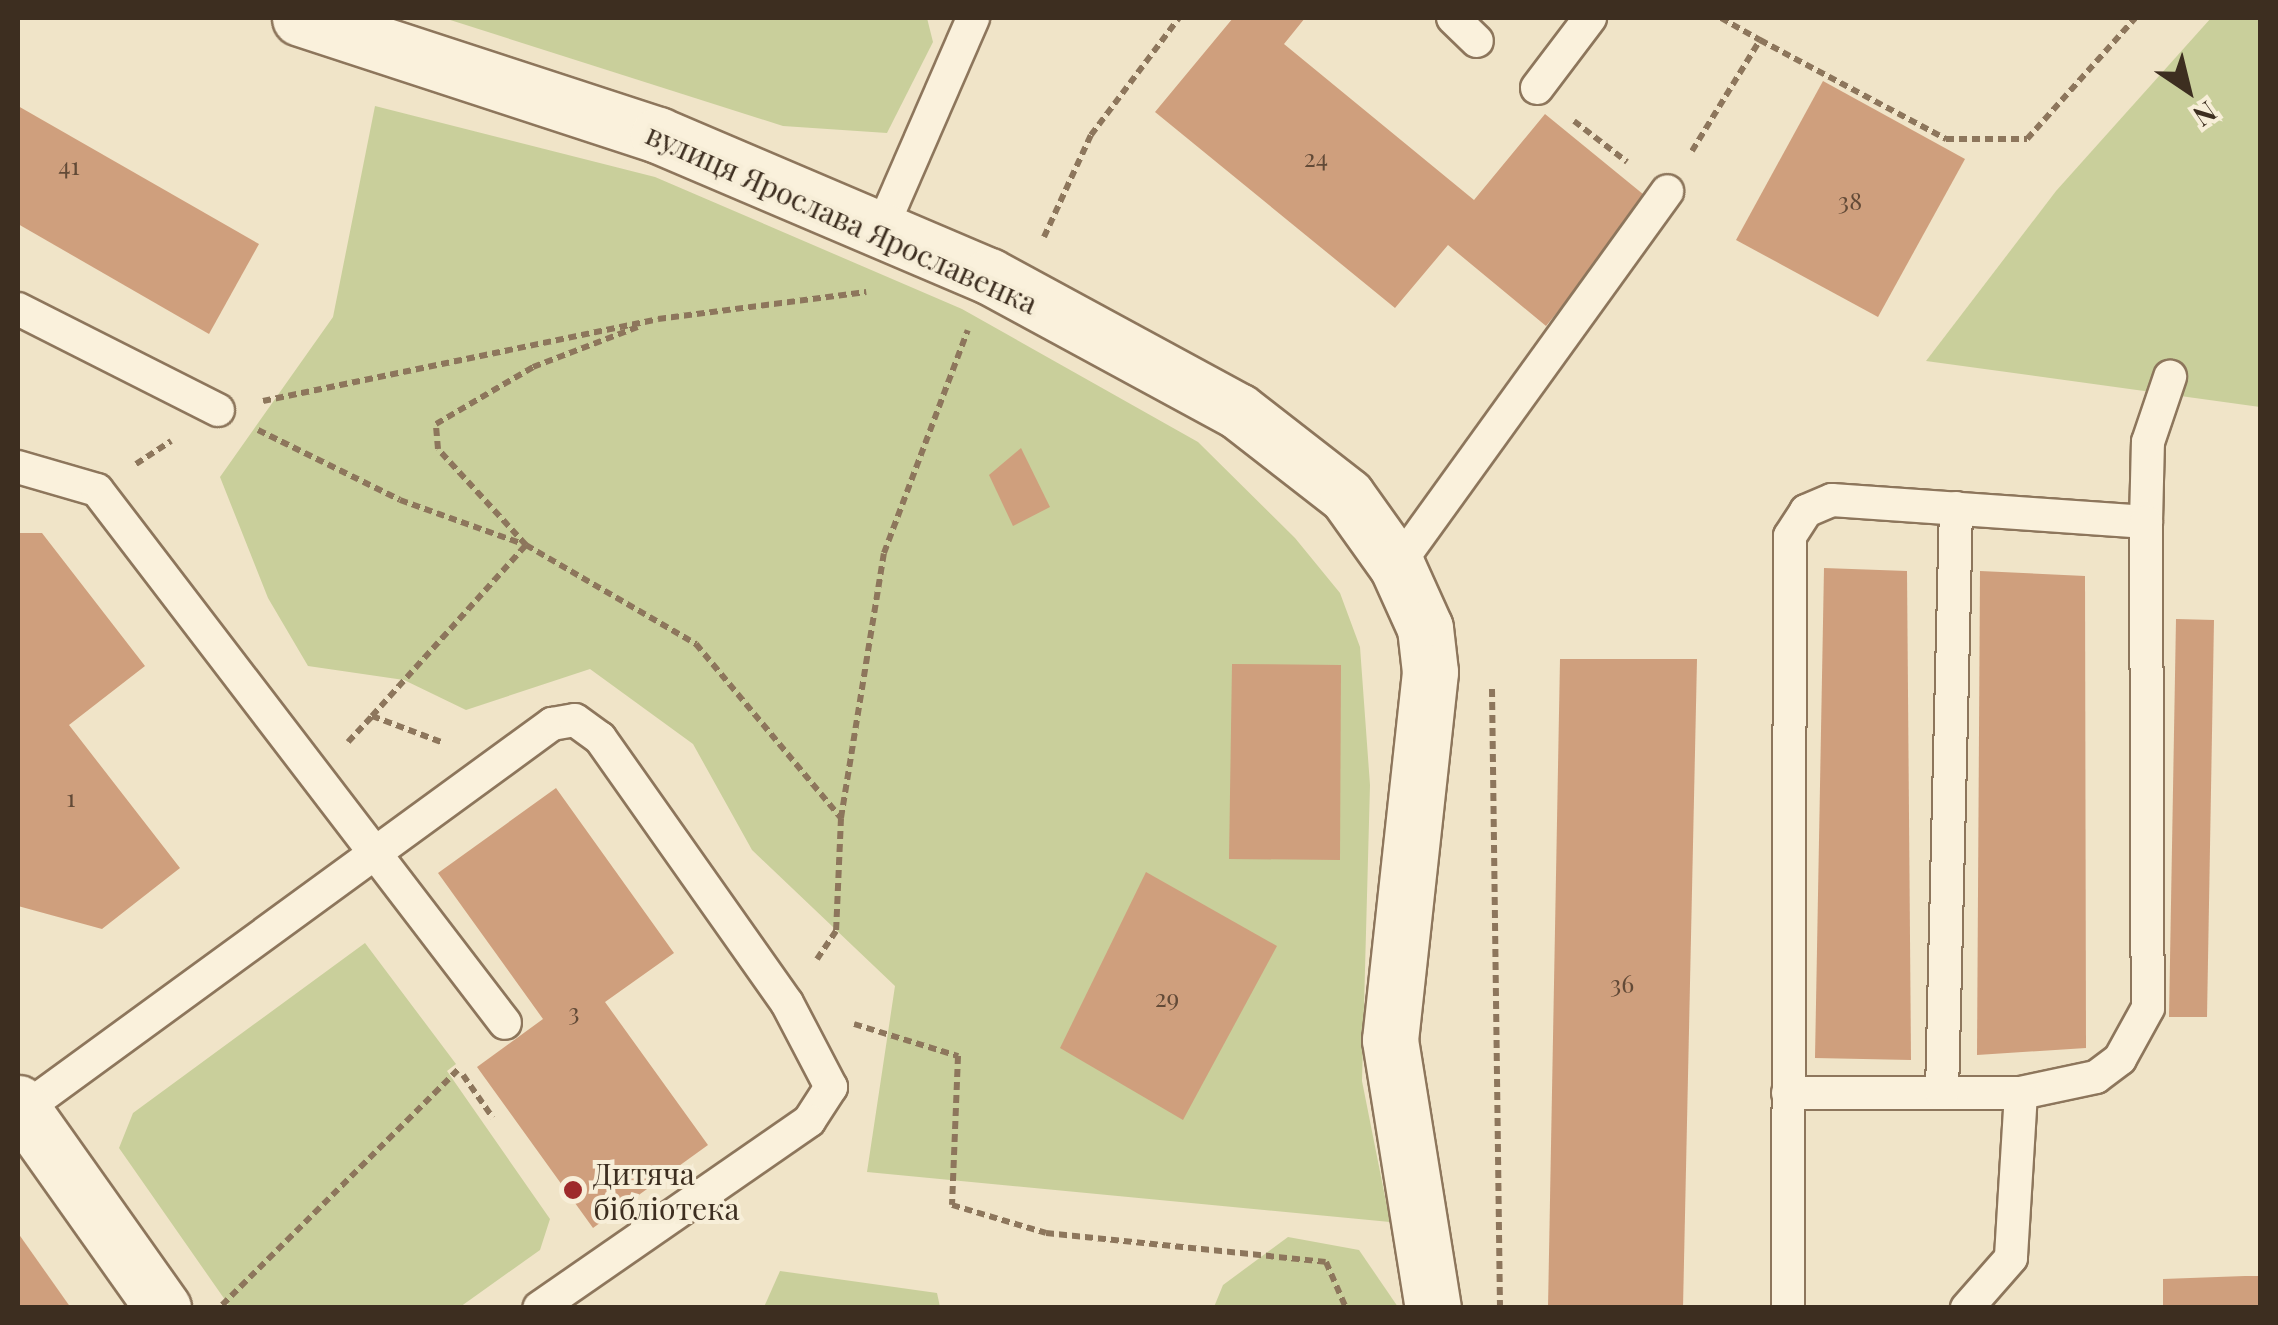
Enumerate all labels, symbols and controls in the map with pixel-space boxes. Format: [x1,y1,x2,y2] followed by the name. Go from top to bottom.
[2138,40,2238,140] north arrow
[2187,94,2224,136] text: N
[641,115,1043,321] street label: вулиця Ярослава Ярославенка
[1304,142,1328,172] house number: 24
[58,150,80,180] house number: 41
[1838,185,1862,215] house number: 38
[66,782,76,812] house number: 1
[1610,968,1634,998] house number: 36
[1155,982,1179,1012] house number: 29
[568,996,580,1026] house number: 3
[593,1155,739,1226] place label: Дитяча бібліотека
[562,1179,584,1201] marker: Дитяча бібліотека

